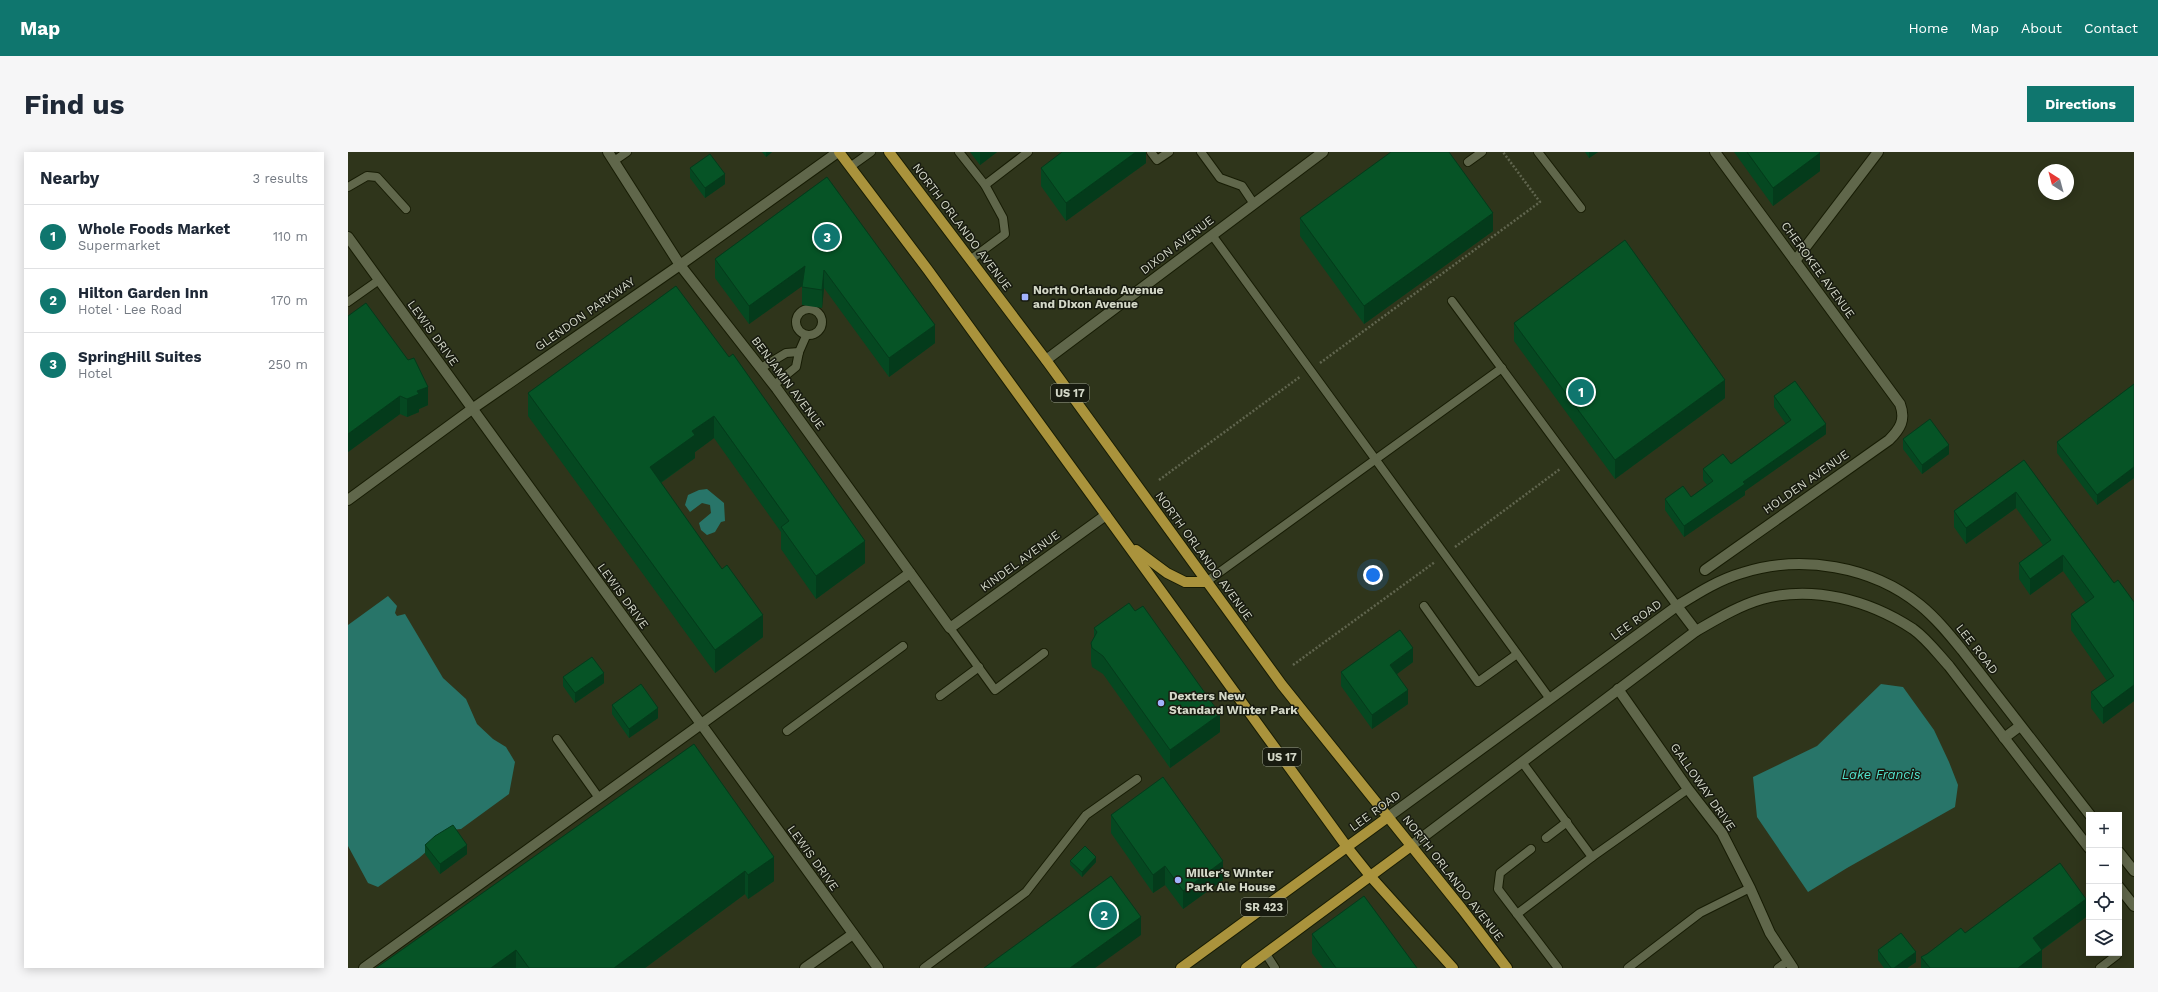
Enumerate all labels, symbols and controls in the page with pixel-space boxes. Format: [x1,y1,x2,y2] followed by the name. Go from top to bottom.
[20,17,60,40] text: Map
[1908,20,1948,36] text: Home
[1970,20,1999,36] text: Map
[2021,20,2062,36] text: About
[2084,20,2138,36] text: Contact
[2027,86,2134,122] button: Directions
[24,88,124,121] text: Find us
[910,161,1015,294] street label: NORTH ORLANDO AVENUE
[2038,164,2074,200] north arrow
[40,168,99,188] text: Nearby
[253,171,308,186] text: 3 results
[1138,213,1217,277] street label: DIXON AVENUE
[1778,219,1858,321] street label: CHEROKEE AVENUE
[78,220,230,238] text: Whole Foods Market
[814,222,840,252] pin: 3
[50,229,56,244] text: 1
[273,229,308,244] text: 110 m
[78,238,160,253] text: Supermarket
[532,274,638,354] street label: GLENDON PARKWAY
[1033,283,1164,311] place label: North Orlando Avenue and Dixon Avenue
[78,284,208,302] text: Hilton Garden Inn
[1020,292,1030,302] marker: North Orlando Avenue and Dixon Avenue
[49,293,57,308] text: 2
[271,293,308,308] text: 170 m
[405,298,462,369] street label: LEWIS DRIVE
[78,302,182,317] text: Hotel · Lee Road
[749,334,828,432] street label: BENJAMIN AVENUE
[78,348,201,366] text: SpringHill Suites
[49,357,57,372] text: 3
[268,357,308,372] text: 250 m
[78,366,112,381] text: Hotel
[1568,377,1594,407] pin: 1
[1051,384,1089,402] road number: US 17
[1761,447,1852,517] street label: HOLDEN AVENUE
[1153,489,1256,623] street label: NORTH ORLANDO AVENUE
[978,527,1063,594] street label: KINDEL AVENUE
[595,561,652,632] street label: LEWIS DRIVE
[1363,565,1383,585] your location
[1608,597,1664,643] street label: LEE ROAD
[1953,621,2001,677] street label: LEE ROAD
[1169,689,1298,717] place label: Dexters New Standard Winter Park
[1156,698,1166,708] marker: Dexters New Standard Winter Park
[1667,740,1739,834] street label: GALLOWAY DRIVE
[1263,748,1301,766] road number: US 17
[1842,767,1921,782] water label: Lake Francis
[1347,788,1403,834] street label: LEE ROAD
[1400,812,1507,944] street label: NORTH ORLANDO AVENUE
[2086,812,2122,956] map controls
[2086,812,2122,848] button: +
[785,823,842,894] street label: LEWIS DRIVE
[2086,848,2122,884] button: −
[1186,866,1276,894] place label: Miller’s Winter Park Ale House
[1173,875,1183,885] marker: Miller’s Winter Park Ale House
[2086,884,2122,920] button: locate
[1241,898,1287,916] road number: SR 423
[1091,900,1117,930] pin: 2
[2086,920,2122,956] button: layers

